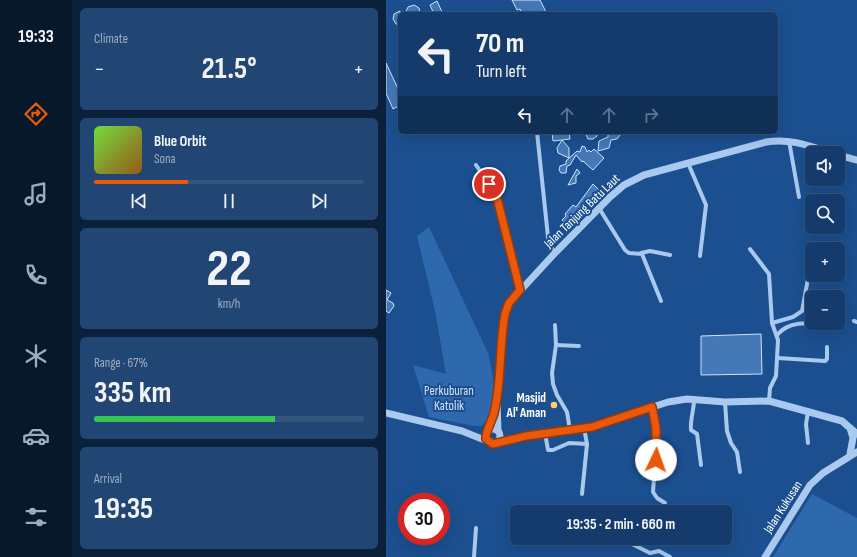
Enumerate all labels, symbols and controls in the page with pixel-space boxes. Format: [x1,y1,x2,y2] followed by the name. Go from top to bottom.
[18,26,54,47] text: 19:33
[476,27,524,60] text: 70 m
[410,28,462,80] icon: left
[94,31,128,47] text: Climate
[201,51,257,87] text: 21.5°
[94,56,105,83] text: −
[353,56,364,83] text: +
[476,61,527,82] text: Turn left
[22,100,50,128] icon: directions
[514,104,536,126] icon: left
[556,104,578,126] icon: ahead
[598,104,620,126] icon: ahead
[640,104,662,126] icon: right
[154,132,206,151] text: Blue Orbit
[805,146,845,330] map controls
[805,146,845,186] button: sound
[154,151,176,167] text: Sona
[472,167,506,201] pin
[540,171,623,252] street label: Jalan Tanjung Batu Laut
[478,173,500,195] icon: arrive
[22,180,50,208] icon: music
[128,190,150,212] icon: previous
[218,190,240,212] icon: pause
[308,190,330,212] icon: next
[805,194,845,234] button: search
[206,238,252,301] text: 22
[805,242,845,282] button: +
[22,261,50,289] icon: phone
[805,290,845,330] button: −
[218,296,240,312] text: km/h
[22,342,50,370] icon: climate
[94,355,148,371] text: Range · 67%
[94,375,171,411] text: 335 km
[424,383,474,414] park label: Perkuburan Katolik
[506,390,546,421] place label: Masjid Al' Aman
[549,400,559,410] marker: Masjid Al' Aman
[22,422,50,450] icon: car
[635,439,677,481] position arrow
[94,471,122,487] text: Arrival
[760,478,806,537] street label: Jalan Kukusan
[94,491,153,527] text: 19:35
[398,493,450,545] speed limit sign: 30
[22,503,50,531] icon: filters
[567,515,675,534] text: 19:35 · 2 min · 660 m

